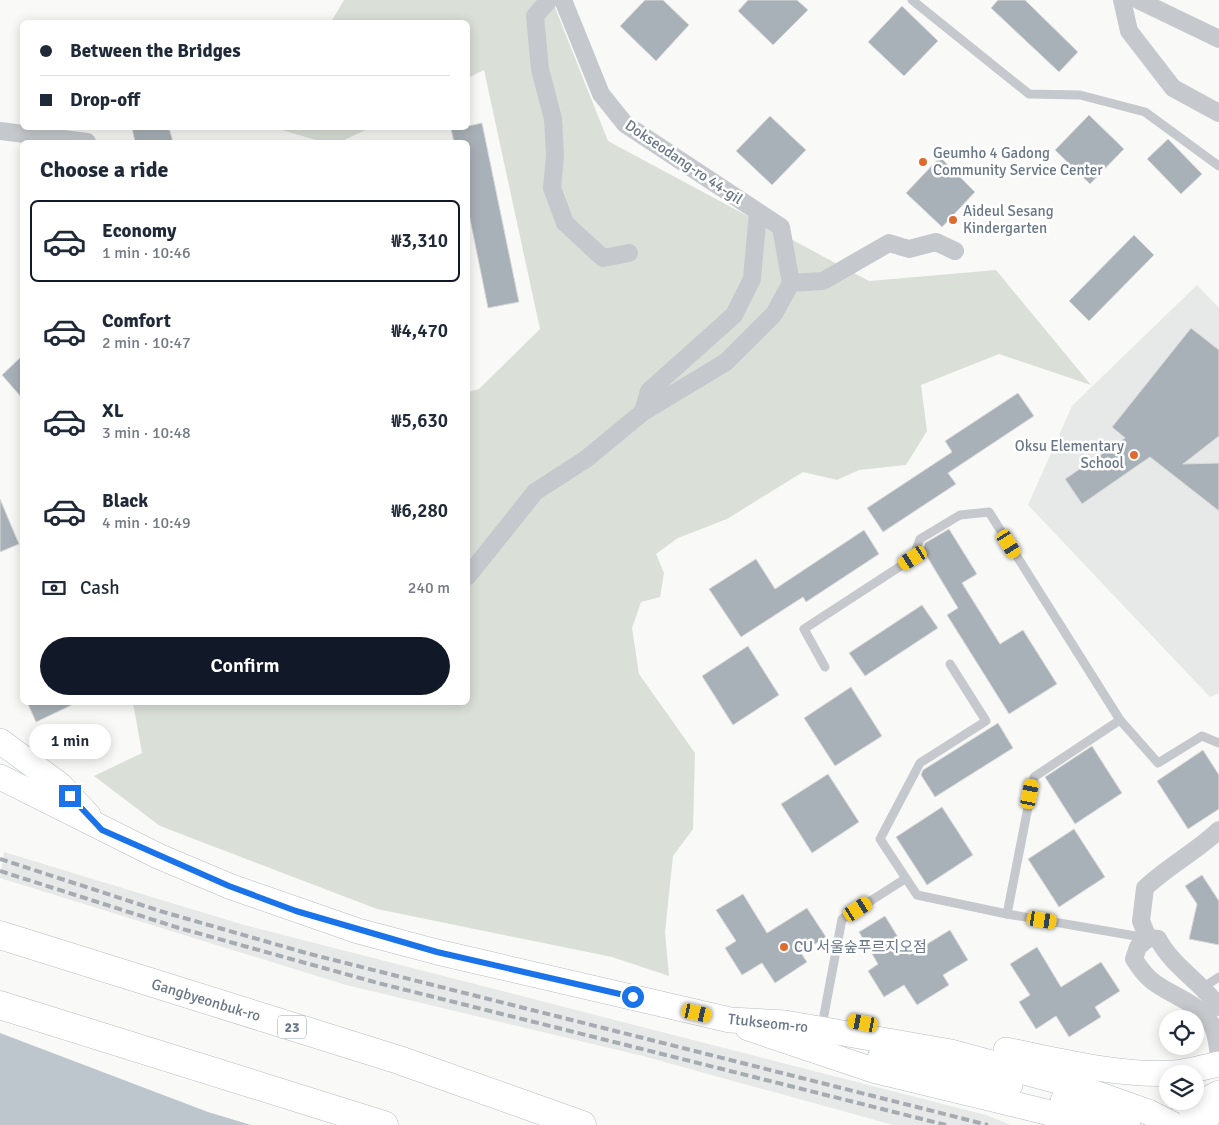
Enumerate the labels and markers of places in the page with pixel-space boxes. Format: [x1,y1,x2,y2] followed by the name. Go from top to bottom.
[933,144,1103,179] place label: Geumho 4 Gadong Community Service Center
[917,156,929,168] marker: Geumho 4 Gadong Community Service Center
[963,202,1054,237] place label: Aideul Sesang Kindergarten
[947,214,959,226] marker: Aideul Sesang Kindergarten
[1015,437,1124,472] place label: Oksu Elementary School
[1128,449,1140,461] marker: Oksu Elementary School
[794,938,927,956] place label: CU 서울숲푸르지오점
[778,941,790,953] marker: CU 서울숲푸르지오점

